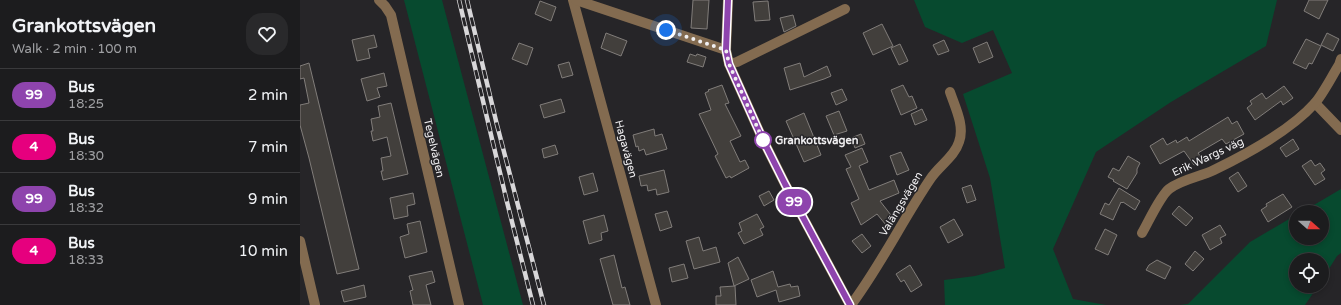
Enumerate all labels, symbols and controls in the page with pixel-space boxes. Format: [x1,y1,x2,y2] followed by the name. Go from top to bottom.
[246,13,288,55] button: heart
[12,15,156,37] text: Grankottsvägen
[656,20,676,40] your location
[12,41,137,57] text: Walk · 2 min · 100 m
[68,78,95,96] text: Bus
[25,86,43,103] text: 99
[248,86,288,104] text: 2 min
[68,96,104,112] text: 18:25
[421,117,447,179] street label: Tegelvägen
[612,119,640,179] street label: Hagavägen
[68,130,95,148] text: Bus
[754,131,772,149] marker: Grankottsvägen
[775,134,859,148] place label: Grankottsvägen
[1170,135,1246,179] street label: Erik Wargs väg
[30,138,38,155] text: 4
[248,138,288,156] text: 7 min
[68,148,104,164] text: 18:30
[877,169,925,239] street label: Valängsvägen
[68,182,95,200] text: Bus
[776,189,812,215] line badge: 99
[25,190,43,207] text: 99
[248,190,288,208] text: 9 min
[785,193,803,210] text: 99
[68,200,104,216] text: 18:32
[1289,205,1329,245] north arrow
[1289,205,1329,293] map controls
[68,234,95,252] text: Bus
[30,242,38,259] text: 4
[239,242,288,260] text: 10 min
[68,252,104,268] text: 18:33
[1289,253,1329,293] button: locate

